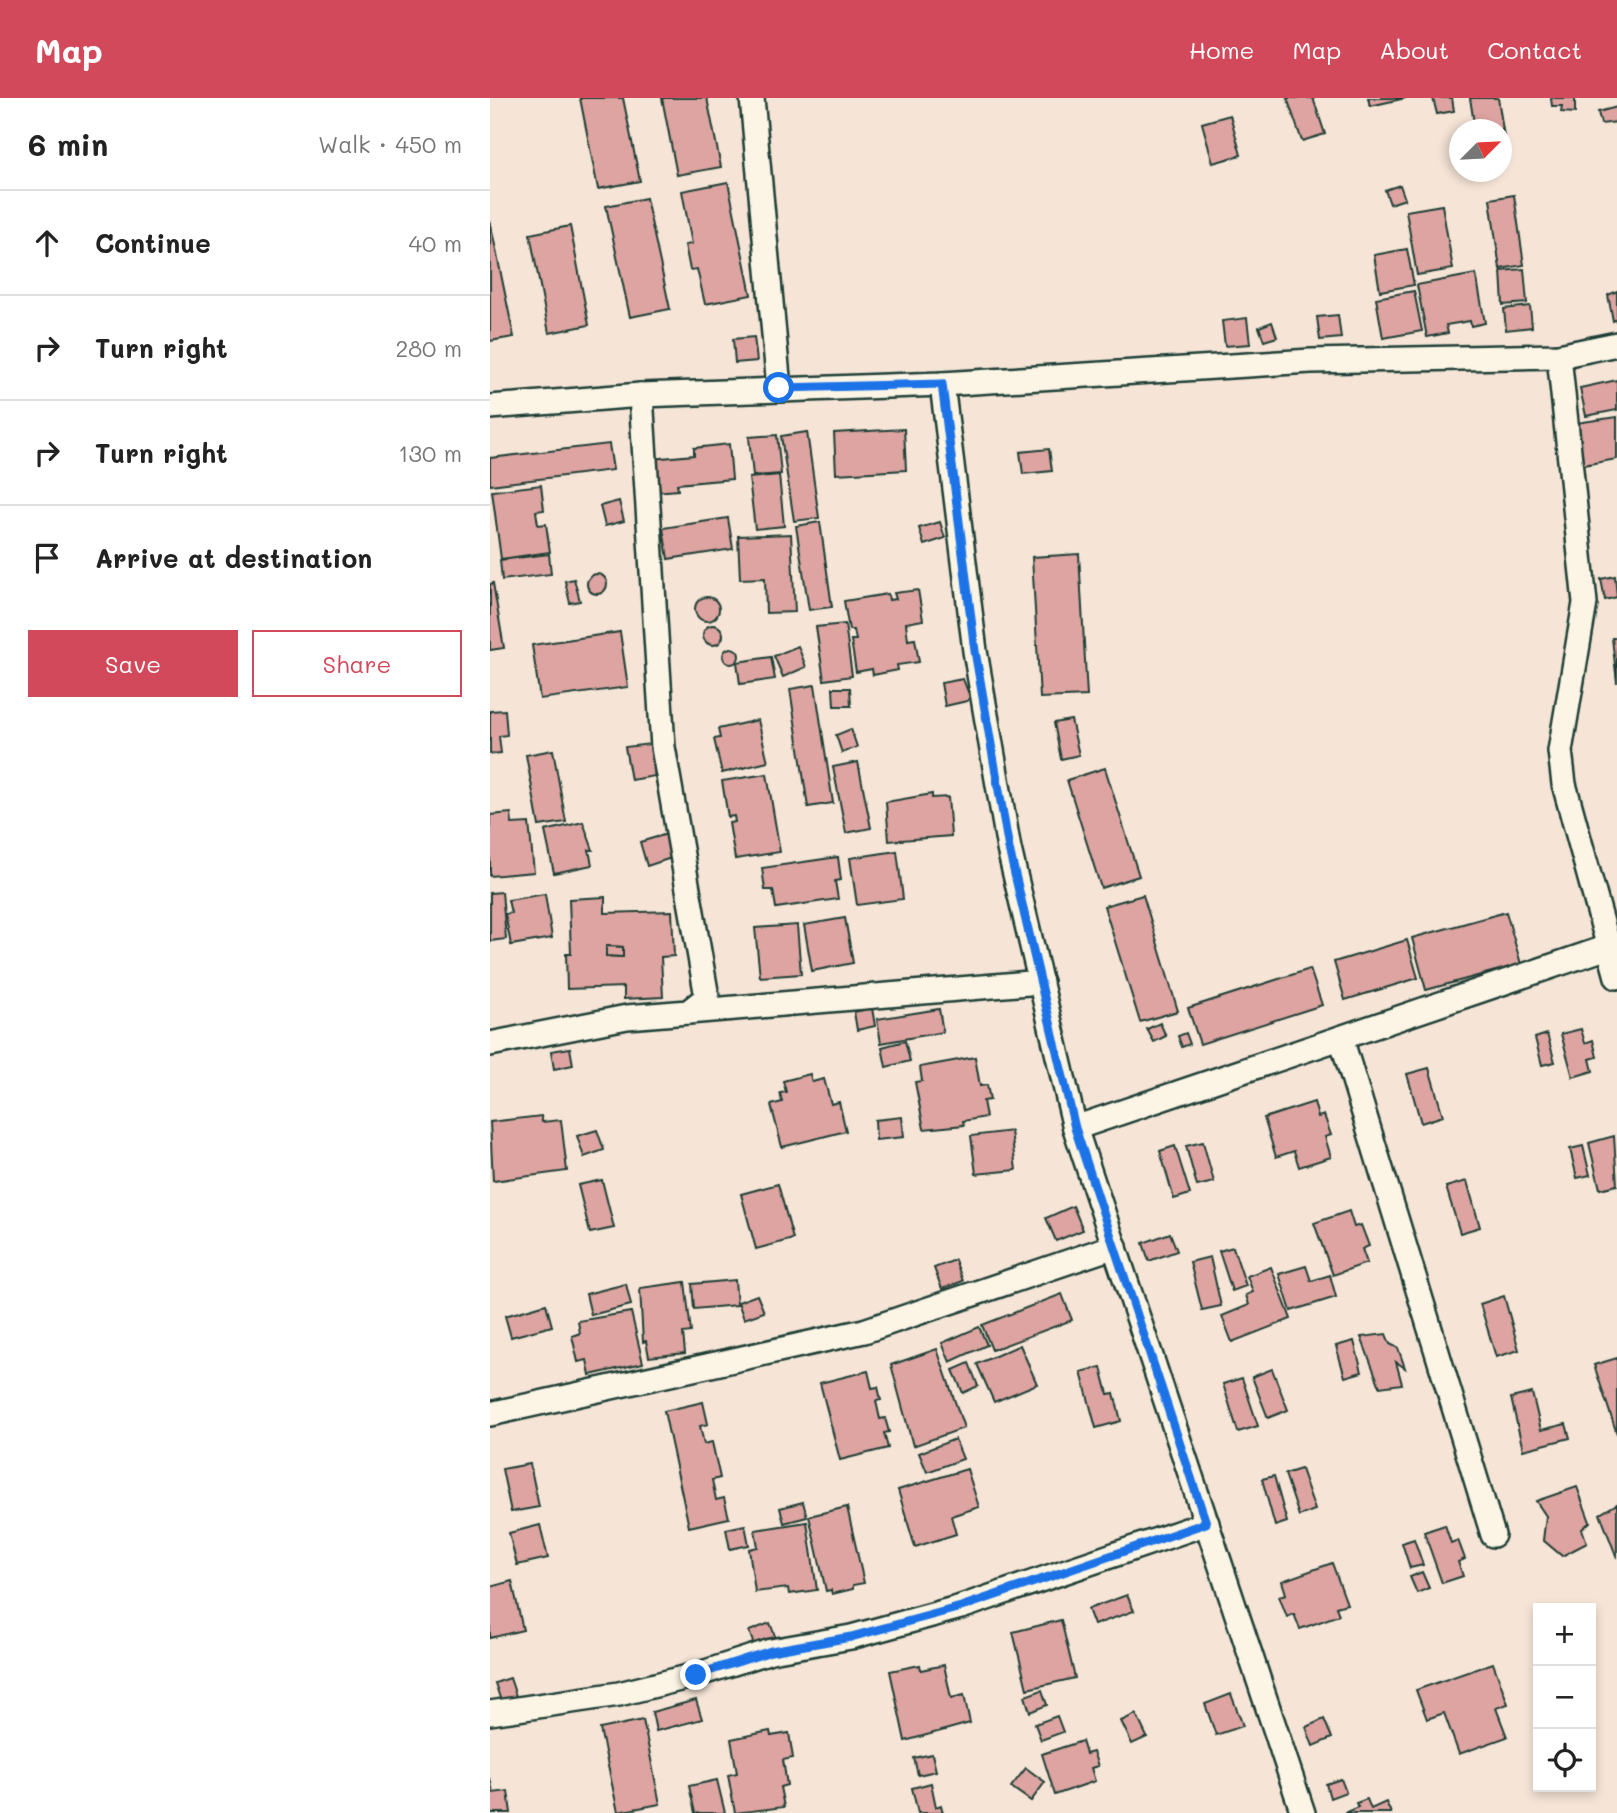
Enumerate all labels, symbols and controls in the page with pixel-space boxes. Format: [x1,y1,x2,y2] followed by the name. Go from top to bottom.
[35,28,103,71] text: Map
[1189,34,1254,65] text: Home
[1292,34,1341,65] text: Map
[1379,34,1449,65] text: About
[1487,34,1582,65] text: Contact
[1449,119,1512,182] north arrow
[28,124,108,164] text: 6 min
[318,129,462,159] text: Walk · 450 m
[28,224,66,262] icon: ahead
[95,226,211,260] text: Continue
[409,228,462,258] text: 40 m
[28,329,66,367] icon: right
[95,331,228,365] text: Turn right
[395,333,462,363] text: 280 m
[763,372,794,403] route start
[28,434,66,472] icon: right
[95,436,228,470] text: Turn right
[398,438,462,468] text: 130 m
[28,539,66,577] icon: arrive
[95,541,372,575] text: Arrive at destination
[28,630,238,697] button: Save
[252,630,462,697] button: Share
[1533,1603,1596,1792] map controls
[1533,1603,1596,1666] button: +
[680,1659,711,1690] route end
[1533,1666,1596,1729] button: −
[1533,1729,1596,1792] button: locate

